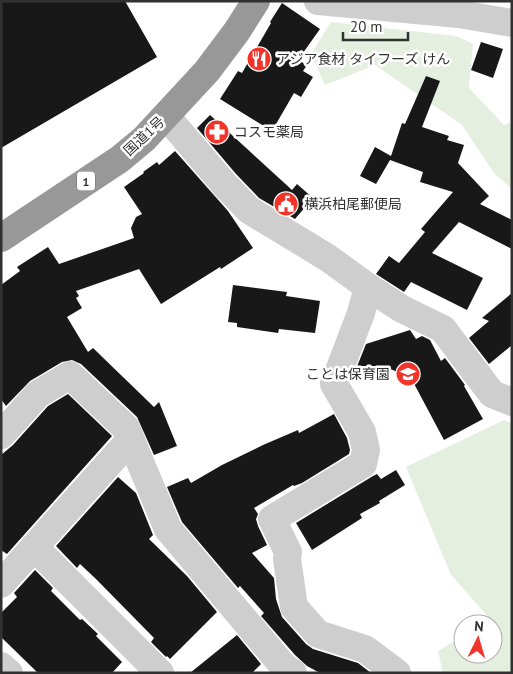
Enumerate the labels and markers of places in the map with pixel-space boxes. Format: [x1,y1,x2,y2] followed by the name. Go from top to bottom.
[246,46,272,72] restaurant icon: アジア食材 タイフーズ けん
[276,50,450,68] place label: アジア食材 タイフーズ けん
[204,119,230,145] pharmacy icon: コスモ薬局
[234,123,304,141] place label: コスモ薬局
[273,191,299,217] public building icon: 横浜柏尾郵便局
[304,195,402,213] place label: 横浜柏尾郵便局
[395,361,421,387] school or university icon: ことは保育園
[306,365,390,383] place label: ことは保育園

